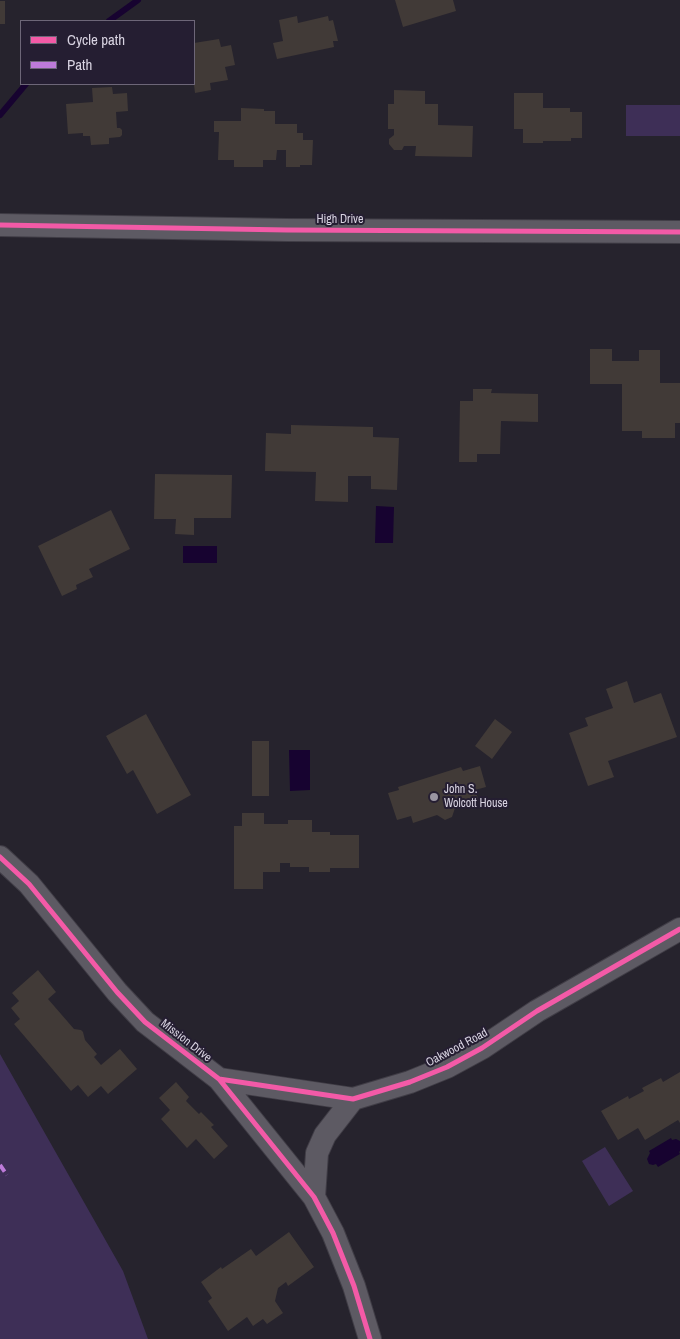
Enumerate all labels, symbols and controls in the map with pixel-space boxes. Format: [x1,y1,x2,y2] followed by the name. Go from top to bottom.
[20,20,195,85] legend
[67,29,125,50] text: Cycle path
[67,54,92,75] text: Path
[316,213,364,227] street label: High Drive
[444,783,508,811] place label: John S. Wolcott House
[428,791,440,803] marker: John S. Wolcott House
[158,1017,214,1065] street label: Mission Drive
[424,1026,490,1070] street label: Oakwood Road

